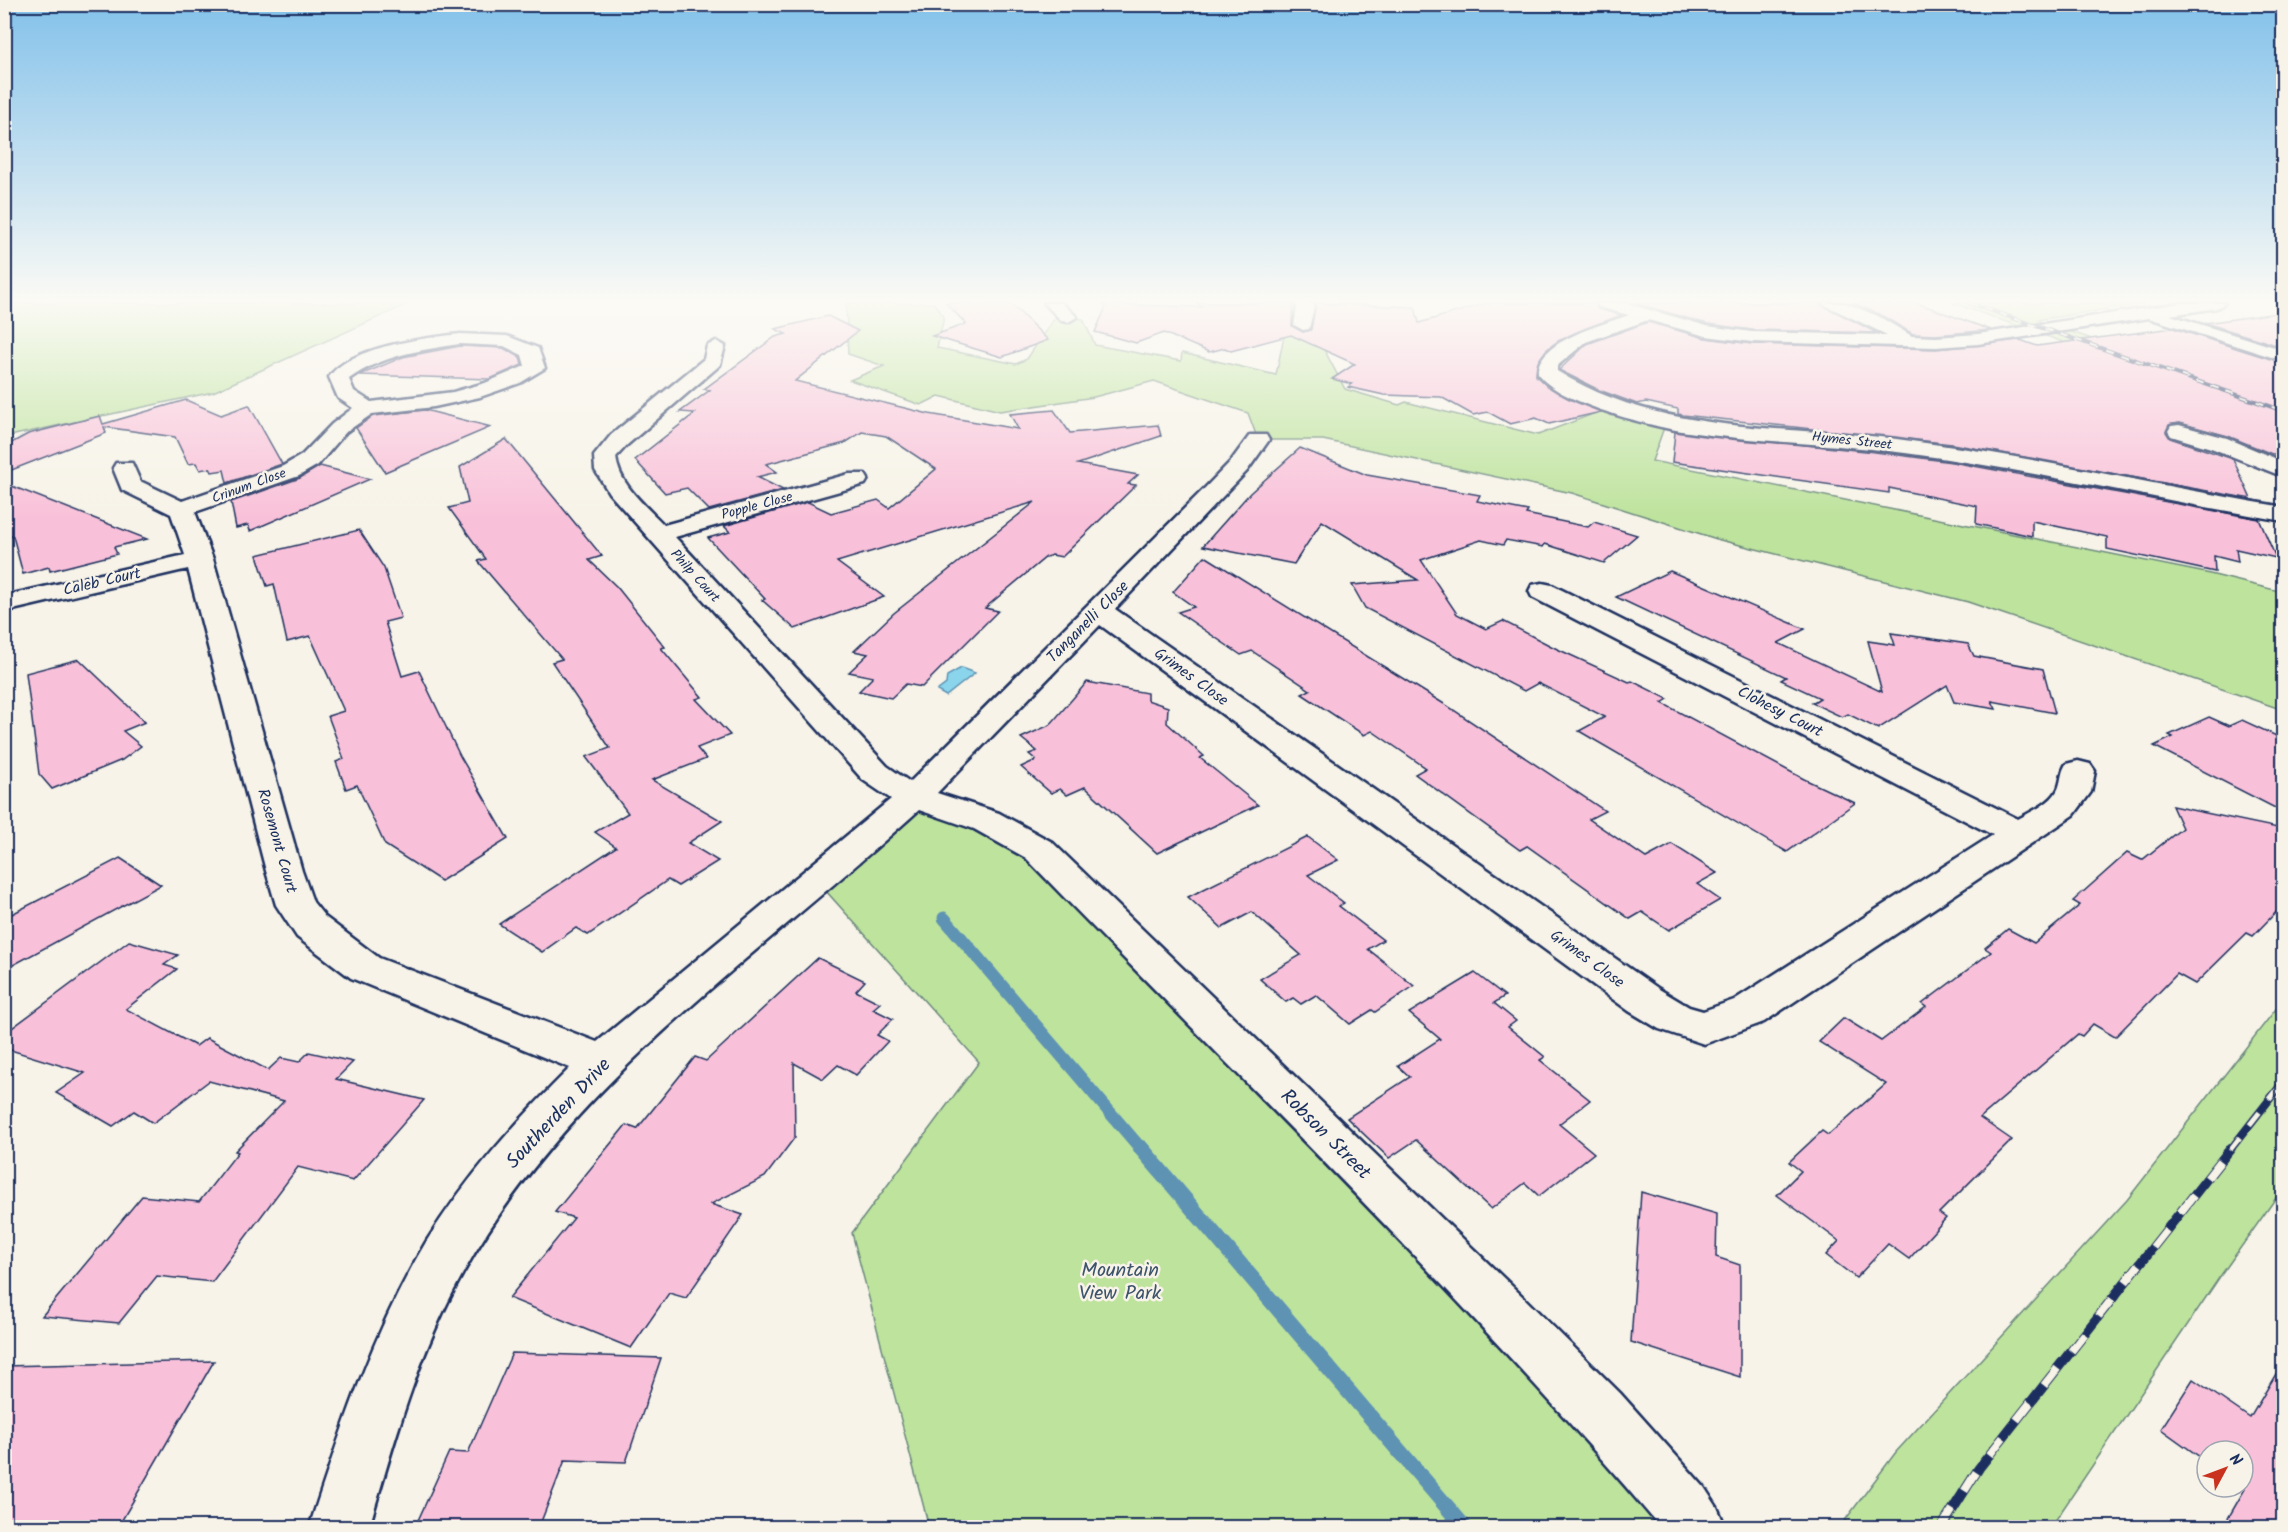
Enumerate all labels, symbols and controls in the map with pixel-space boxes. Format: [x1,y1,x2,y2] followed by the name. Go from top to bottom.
[1811,426,1894,456] street label: Hymes Street
[209,462,290,510] street label: Crinum Close
[719,486,796,526] street label: Popple Close
[665,544,726,608] street label: Philp Court
[61,561,144,603] street label: Caleb Court
[1041,575,1135,669] street label: Tanganelli Close
[1149,641,1233,713] street label: Grimes Close
[1733,680,1828,745] street label: Clohesy Court
[250,786,304,897] street label: Rosemont Court
[1545,923,1629,995] street label: Grimes Close
[499,1051,619,1177] street label: Southerden Drive
[1272,1082,1378,1188] street label: Robson Street
[1079,1255,1162,1310] park label: Mountain View Park
[2195,1439,2255,1499] north arrow
[2222,1448,2248,1472] text: N

